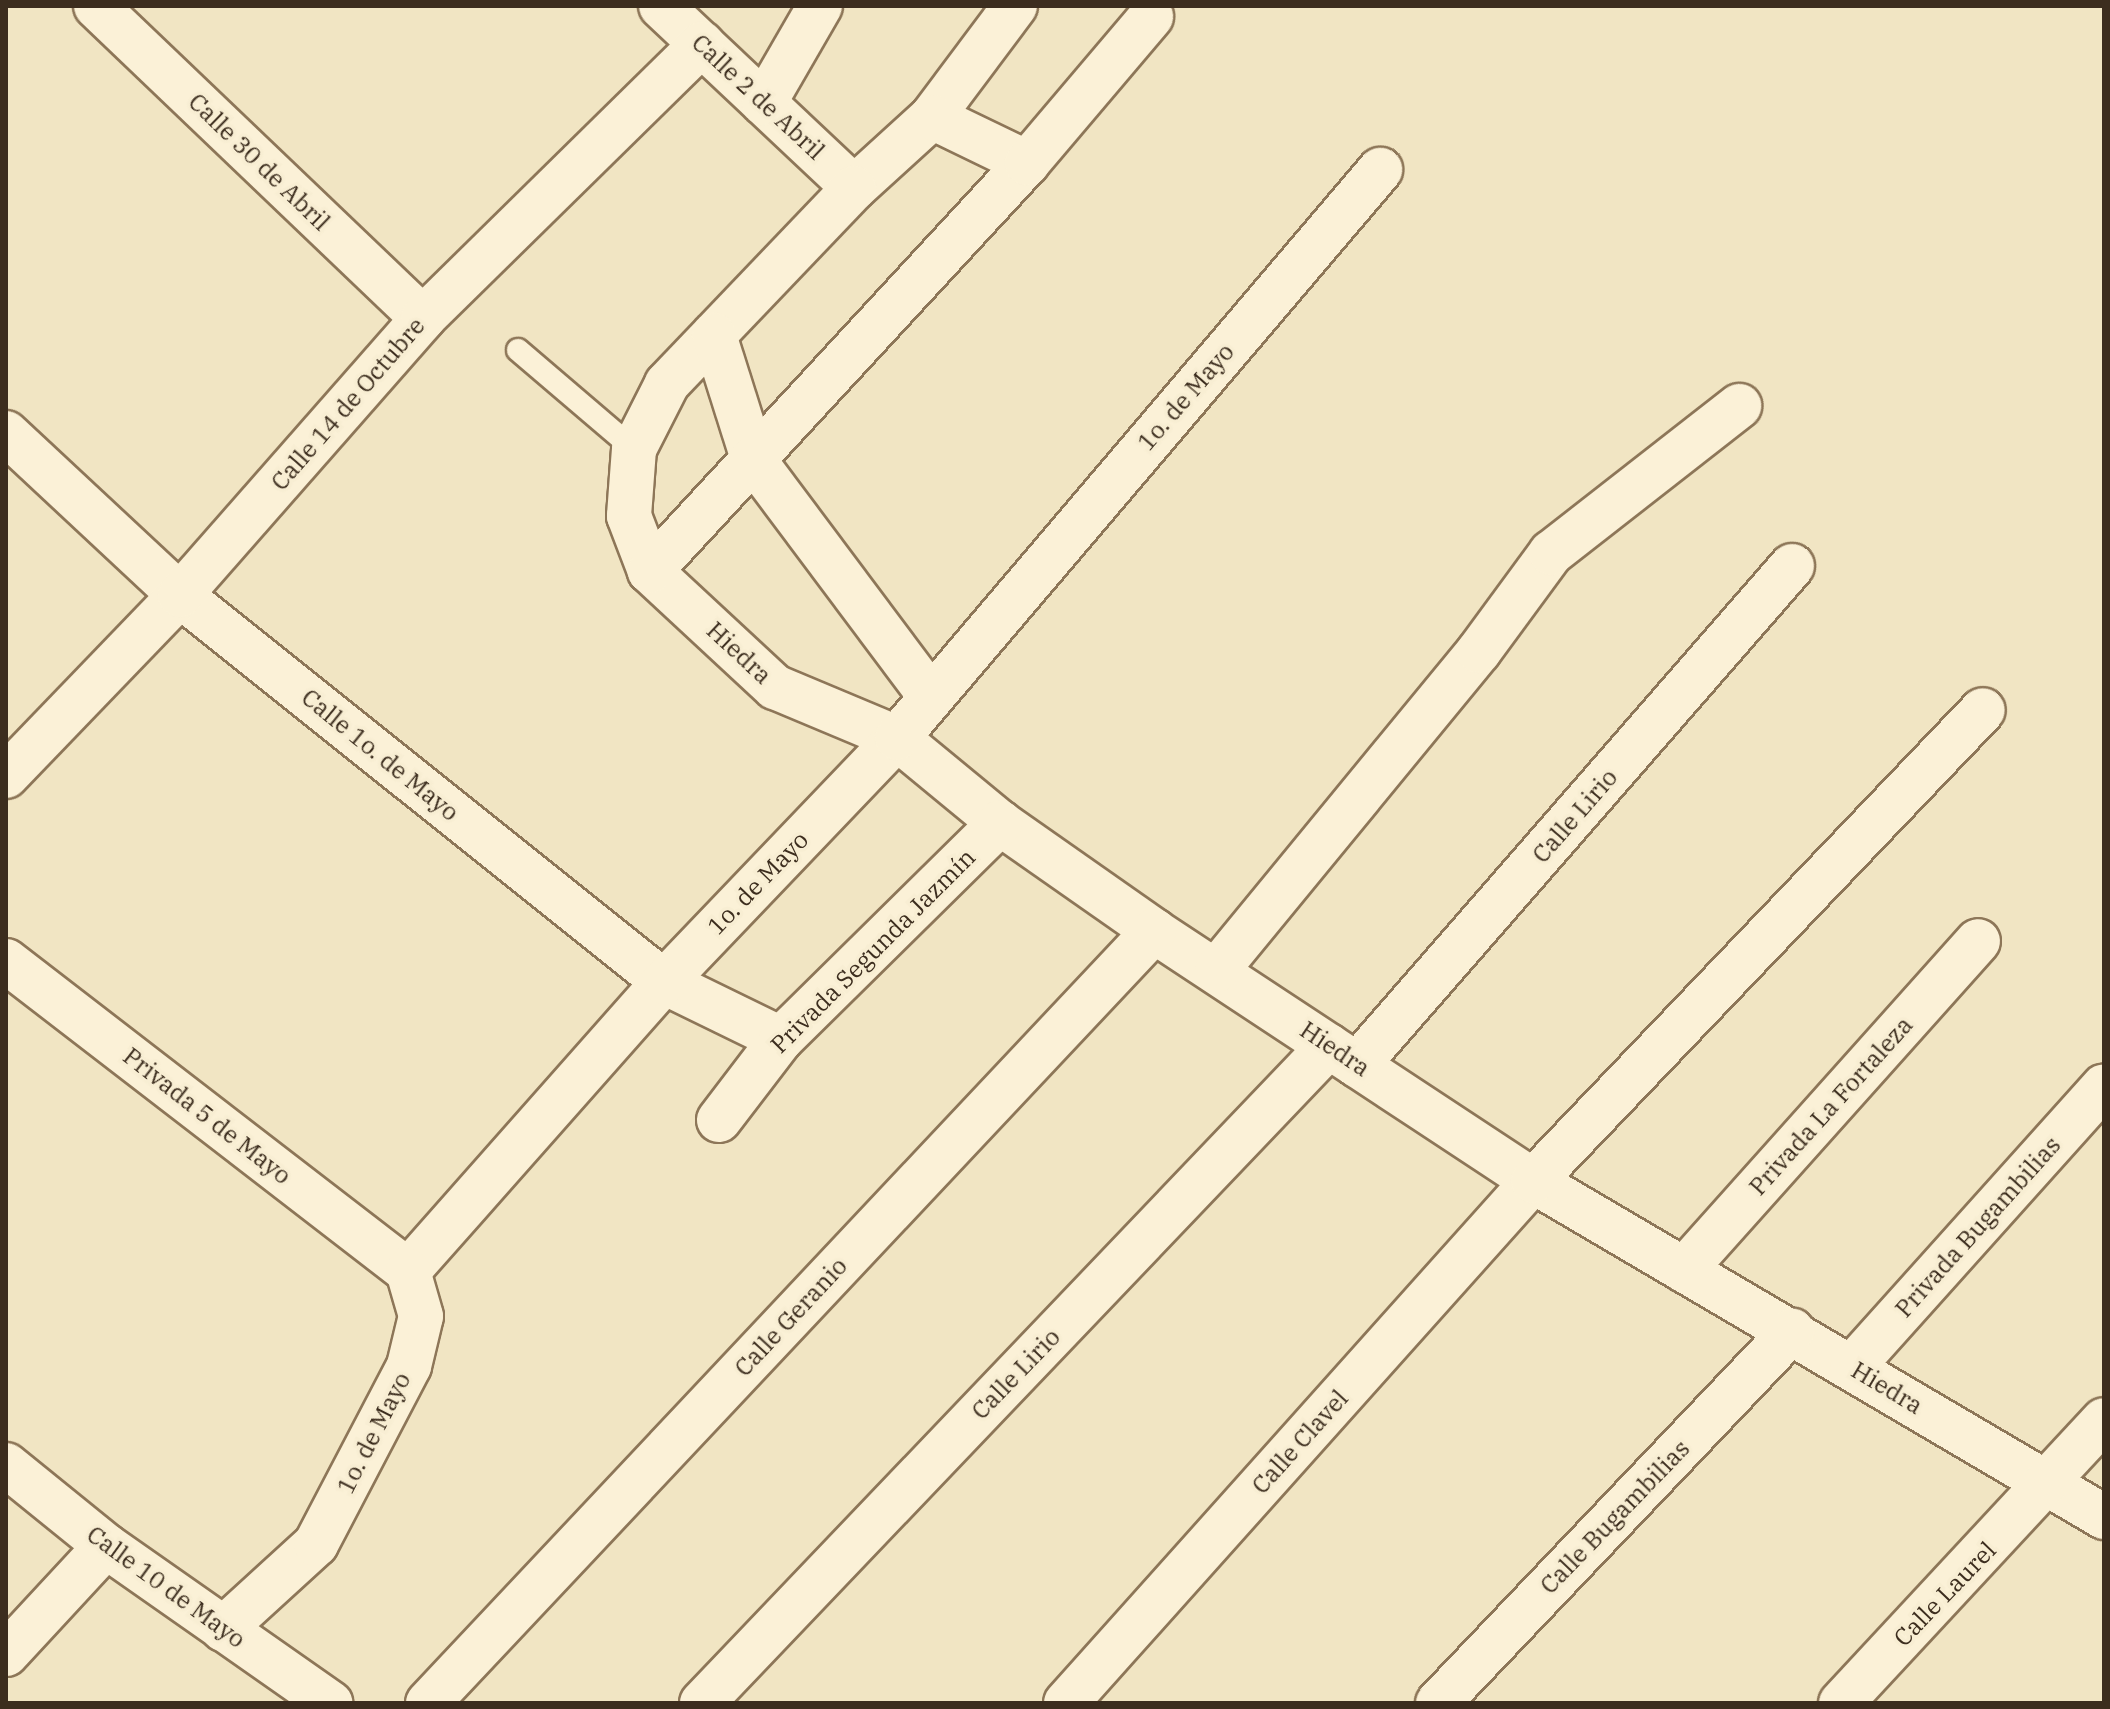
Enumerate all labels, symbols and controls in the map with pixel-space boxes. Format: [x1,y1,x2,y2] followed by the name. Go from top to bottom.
[686,28,830,166] street label: Calle 2 de Abril
[183,87,335,237] street label: Calle 30 de Abril
[265,312,431,496] street label: Calle 14 de Octubre
[1132,338,1240,456] street label: 1o. de Mayo
[701,616,777,690] street label: Hiedra
[296,683,464,827] street label: Calle 1o. de Mayo
[1526,763,1624,869] street label: Calle Lirio
[702,825,814,941] street label: 1o. de Mayo
[765,843,981,1059] street label: Privada Segunda Jazmín
[1743,1011,1919,1201] street label: Privada La Fortaleza
[1295,1015,1375,1083] street label: Hiedra
[117,1042,297,1190] street label: Privada 5 de Mayo
[1889,1131,2067,1323] street label: Privada Bugambilias
[729,1252,853,1382] street label: Calle Geranio
[966,1323,1066,1425] street label: Calle Lirio
[1846,1356,1928,1420] street label: Hiedra
[331,1368,417,1498] street label: 1o. de Mayo
[1246,1384,1354,1500] street label: Calle Clavel
[1534,1434,1696,1600] street label: Calle Bugambilias
[81,1520,251,1654] street label: Calle 10 de Mayo
[1888,1536,2002,1652] street label: Calle Laurel

